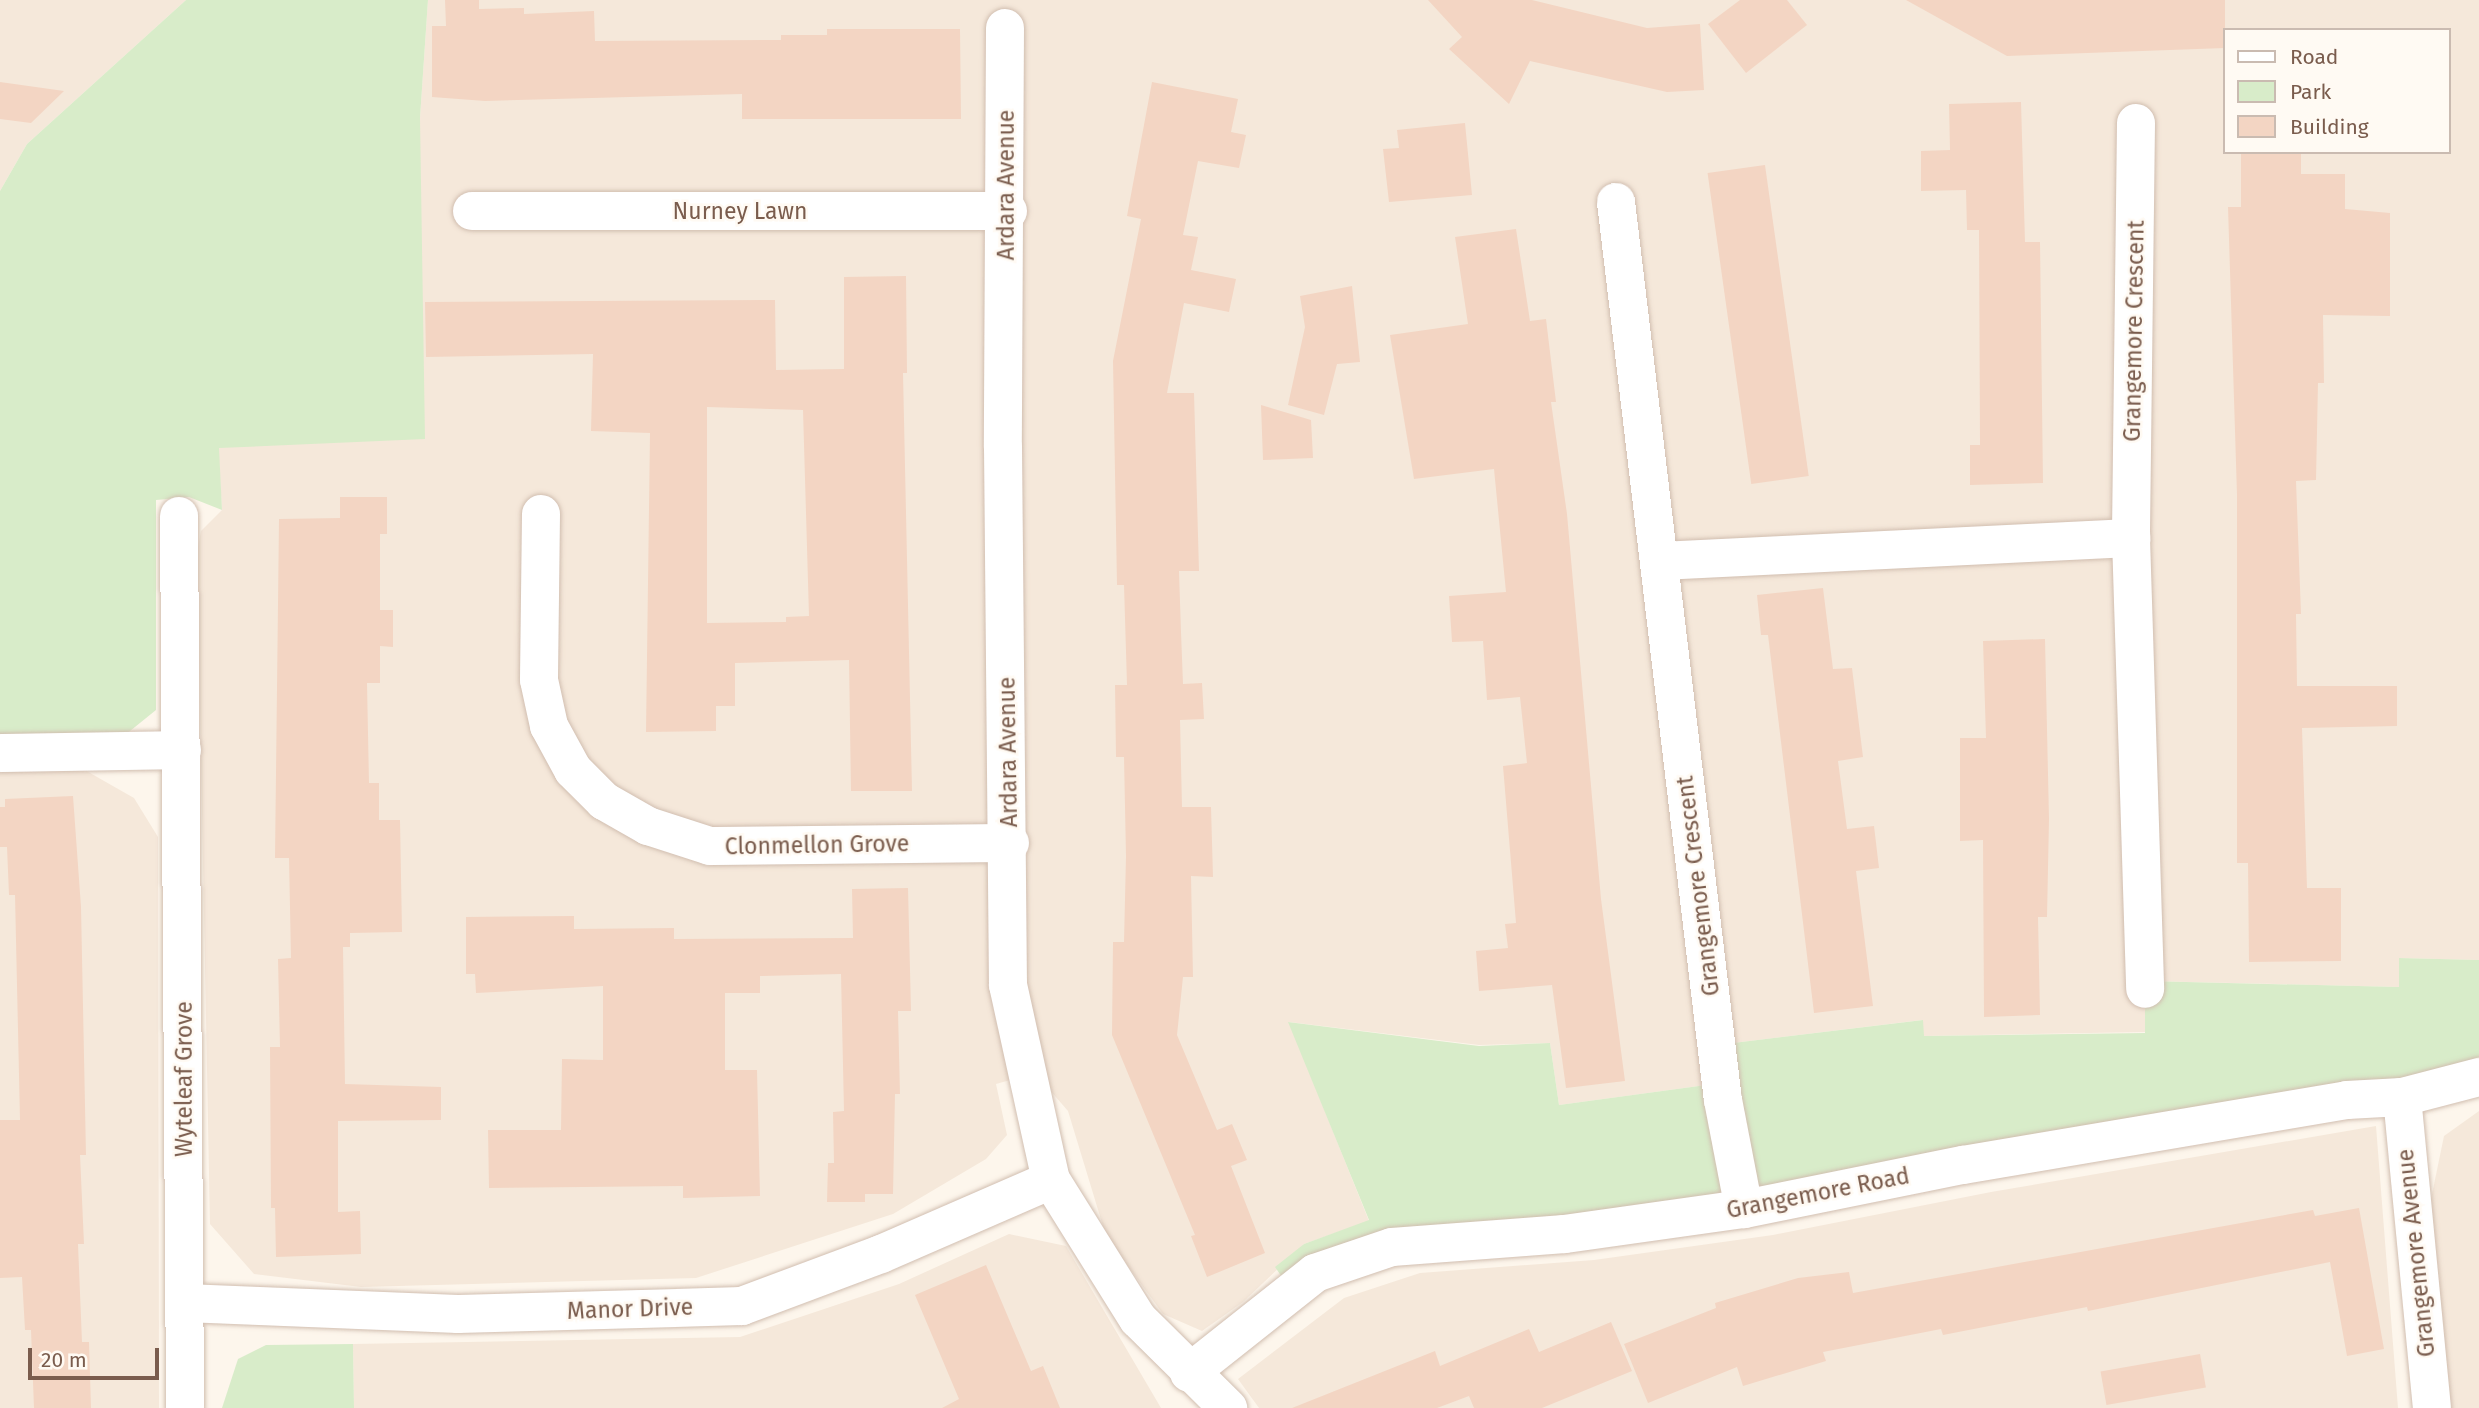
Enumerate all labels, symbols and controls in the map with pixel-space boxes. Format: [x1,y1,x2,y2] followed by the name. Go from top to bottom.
[2224,28,2451,154] legend
[2290,44,2338,70] text: Road
[2290,79,2331,105] text: Park
[992,110,1020,260] street label: Ardara Avenue
[2290,114,2369,140] text: Building
[673,197,807,225] street label: Nurney Lawn
[2118,220,2150,442] street label: Grangemore Crescent
[993,676,1023,828] street label: Ardara Avenue
[1671,774,1725,998] street label: Grangemore Crescent
[724,830,910,860] street label: Clonmellon Grove
[170,1001,198,1157] street label: Wyteleaf Grove
[2391,1148,2441,1358] street label: Grangemore Avenue
[1724,1162,1912,1224] street label: Grangemore Road
[566,1293,694,1325] street label: Manor Drive
[32,1334,163,1378] scale bar
[41,1347,87,1373] text: 20 m

